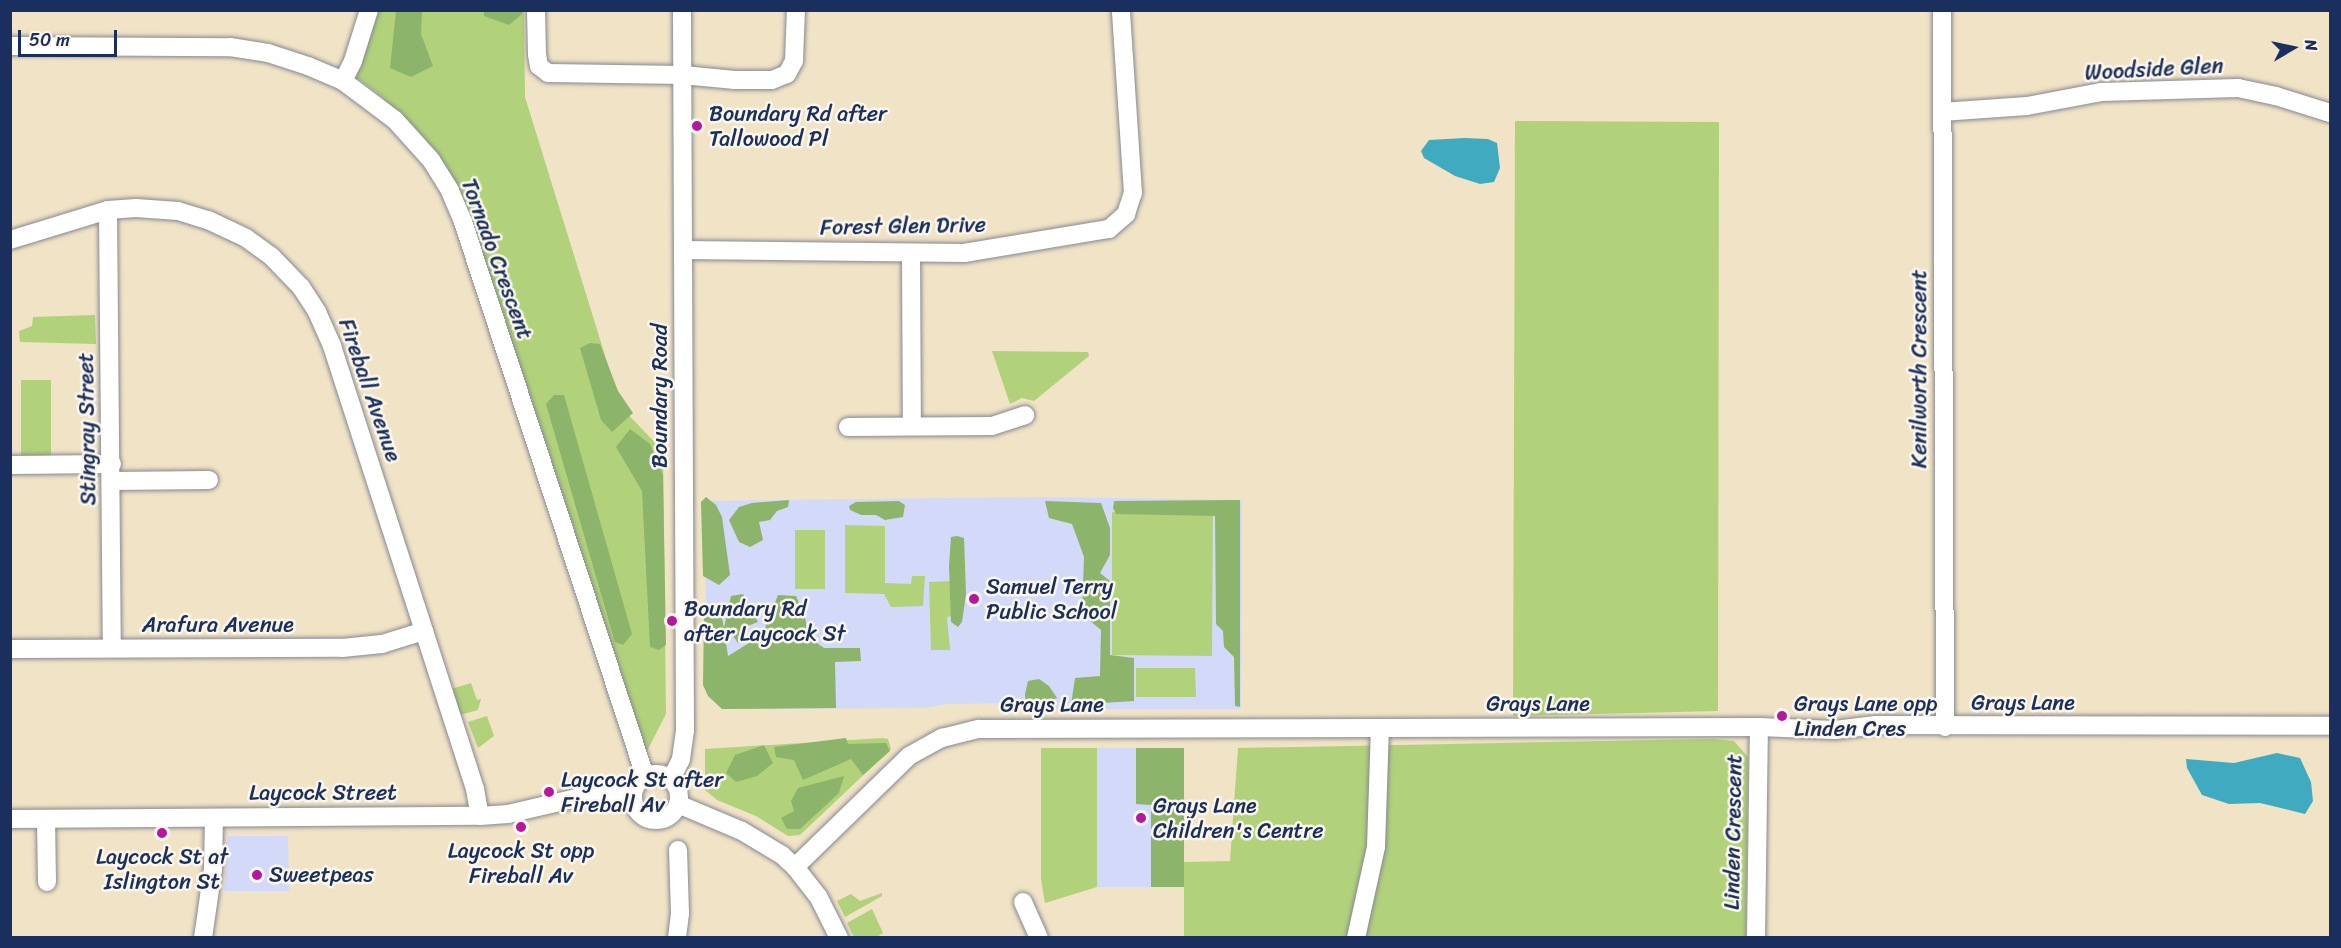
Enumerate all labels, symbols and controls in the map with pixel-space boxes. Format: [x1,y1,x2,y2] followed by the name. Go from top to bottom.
[21,18,120,56] scale bar
[2263,18,2323,78] north arrow
[29,24,70,56] text: 50 m
[2296,37,2326,53] text: N
[2084,52,2224,86] street label: Woodside Glen
[709,100,887,152] place label: Boundary Rd after Tallowood Pl
[690,119,704,133] marker: Boundary Rd after Tallowood Pl
[456,175,538,343] street label: Tornado Crescent
[819,211,987,241] street label: Forest Glen Drive
[1906,270,1932,468] street label: Kenilworth Crescent
[333,315,407,465] street label: Fireball Avenue
[647,324,673,468] street label: Boundary Road
[72,352,102,506] street label: Stingray Street
[986,573,1117,624] place label: Samuel Terry Public School
[967,592,981,606] marker: Samuel Terry Public School
[684,595,846,646] place label: Boundary Rd after Laycock St
[142,612,294,638] street label: Arafura Avenue
[665,614,679,628] marker: Boundary Rd after Laycock St
[1794,690,1938,742] place label: Grays Lane opp Linden Cres
[1971,690,2075,716] street label: Grays Lane
[1486,691,1590,717] street label: Grays Lane
[1000,692,1104,718] street label: Grays Lane
[1775,709,1789,723] marker: Grays Lane opp Linden Cres
[1718,753,1748,911] street label: Linden Crescent
[561,766,723,818] place label: Laycock St after Fireball Av
[249,780,397,806] street label: Laycock Street
[542,785,556,799] marker: Laycock St after Fireball Av
[1153,792,1324,843] place label: Grays Lane Children's Centre
[1134,811,1148,825] marker: Grays Lane Children's Centre
[514,820,528,834] marker: Laycock St opp Fireball Av
[155,826,169,840] marker: Laycock St at Islington St
[448,837,594,888] place label: Laycock St opp Fireball Av
[96,843,228,894] place label: Laycock St at Islington St
[269,862,374,888] place label: Sweetpeas
[250,868,264,882] marker: Sweetpeas

